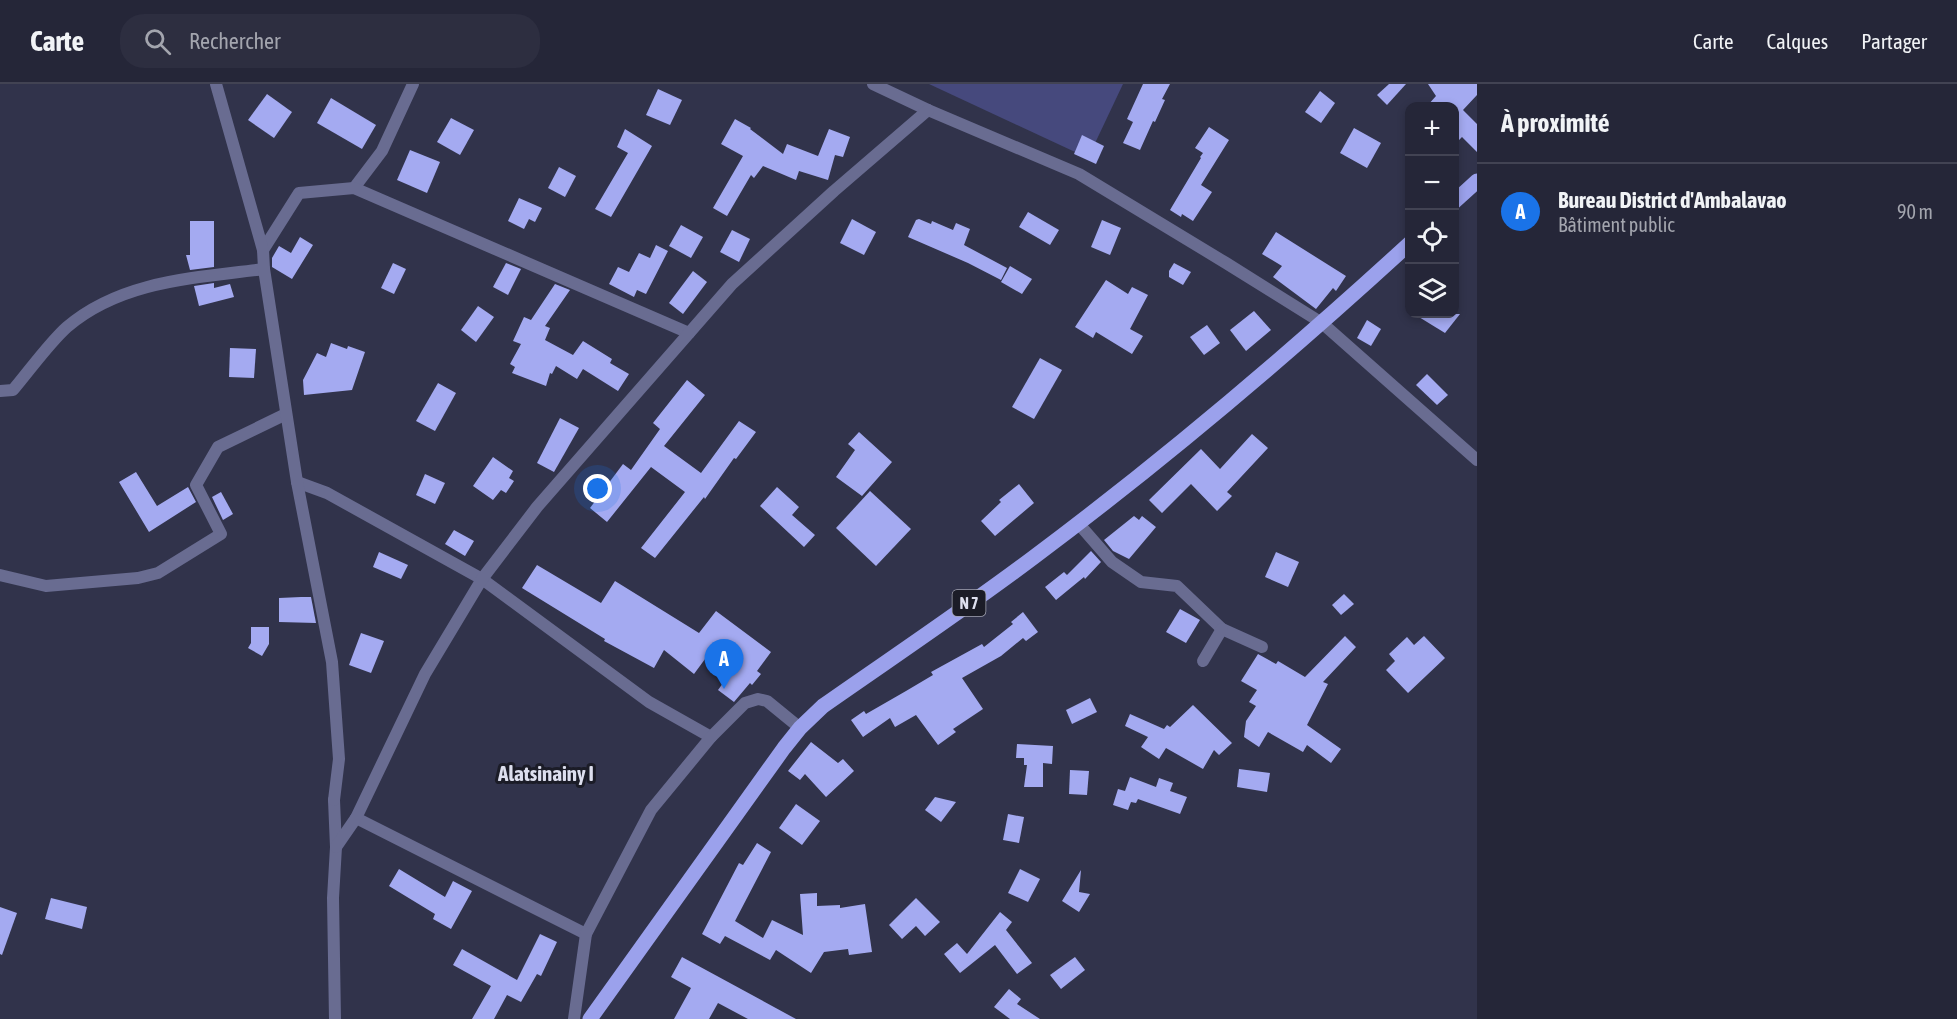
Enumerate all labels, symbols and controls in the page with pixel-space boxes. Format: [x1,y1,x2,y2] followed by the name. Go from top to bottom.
[120,14,540,68] search box
[30,25,84,57] text: Carte
[141,25,174,58] icon: search
[189,28,281,54] text: Rechercher
[1693,29,1734,53] text: Carte
[1767,29,1828,53] text: Calques
[1861,29,1927,53] text: Partager
[1405,102,1459,318] map controls
[1405,102,1459,156] button: +
[1501,108,1609,138] text: À proximité
[1405,156,1459,210] button: −
[1558,187,1787,213] text: Bureau District d'Ambalavao
[1516,200,1525,223] text: A
[1897,200,1933,223] text: 90 m
[1405,210,1459,264] button: locate
[1558,213,1675,236] text: Bâtiment public
[1405,264,1459,318] button: layers
[583,474,612,503] your location
[952,590,986,616] road number: N 7
[704,640,744,689] pin: A
[497,761,594,785] district label: Alatsinainy I

